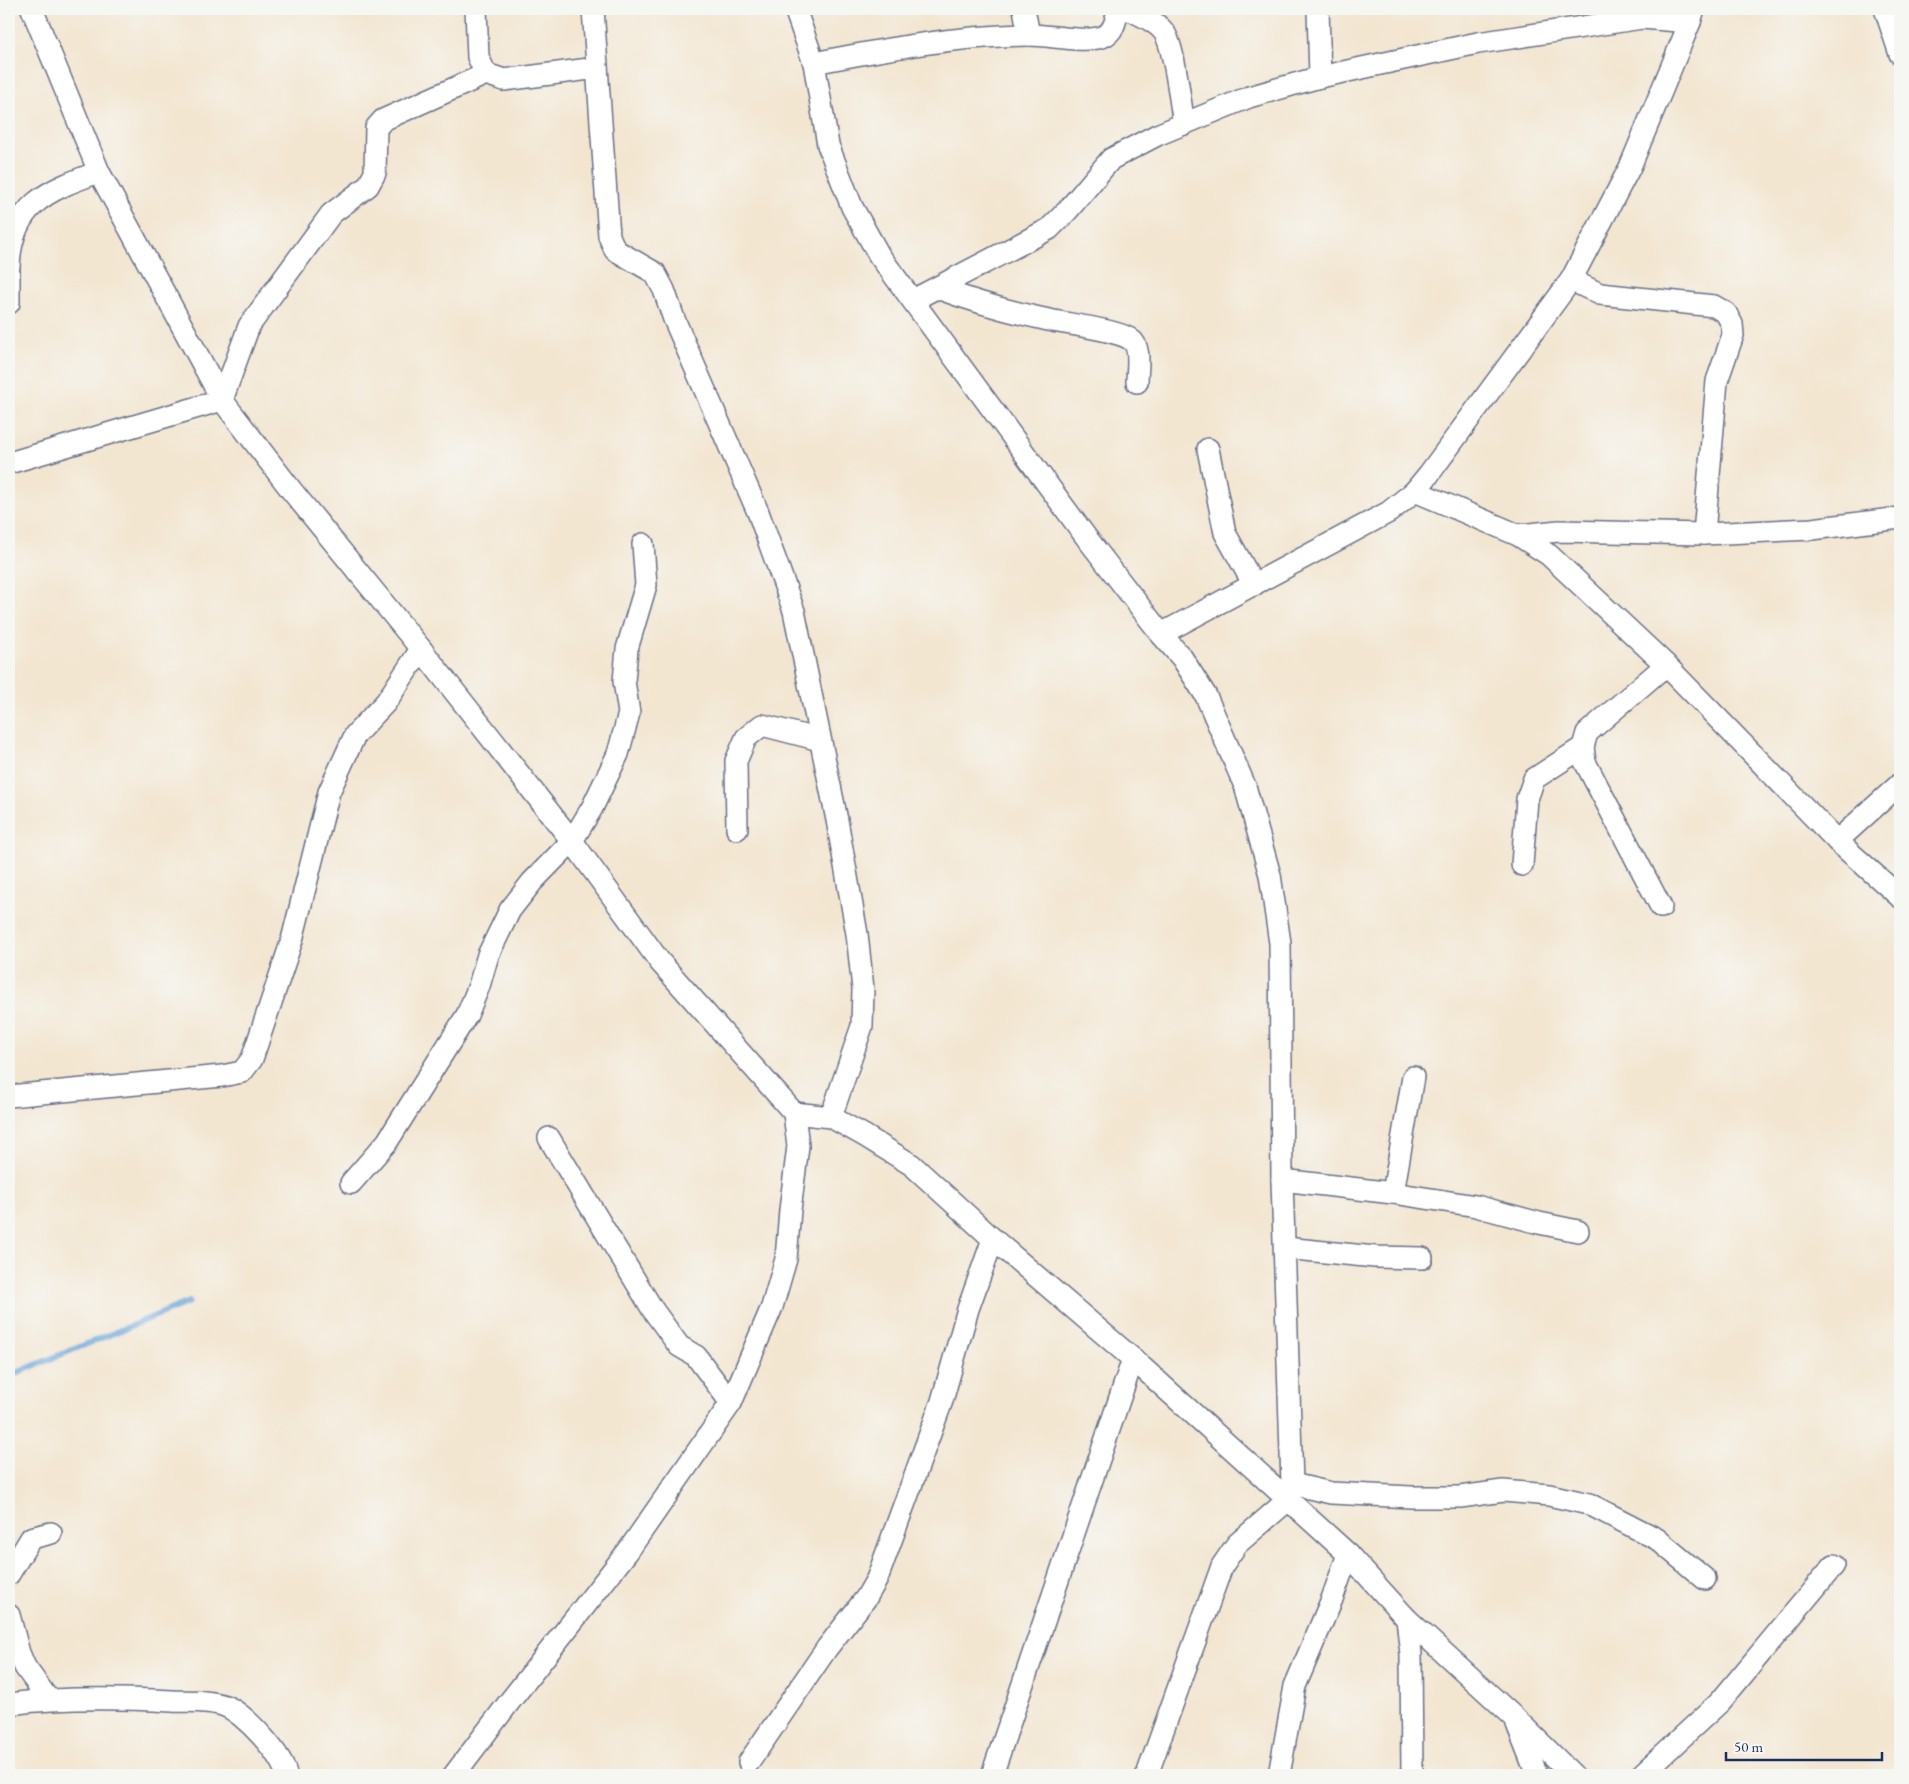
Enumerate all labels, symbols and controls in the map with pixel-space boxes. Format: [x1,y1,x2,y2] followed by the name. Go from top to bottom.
[1726,1729,1883,1761] scale bar
[1734,1737,1763,1756] text: 50 m

